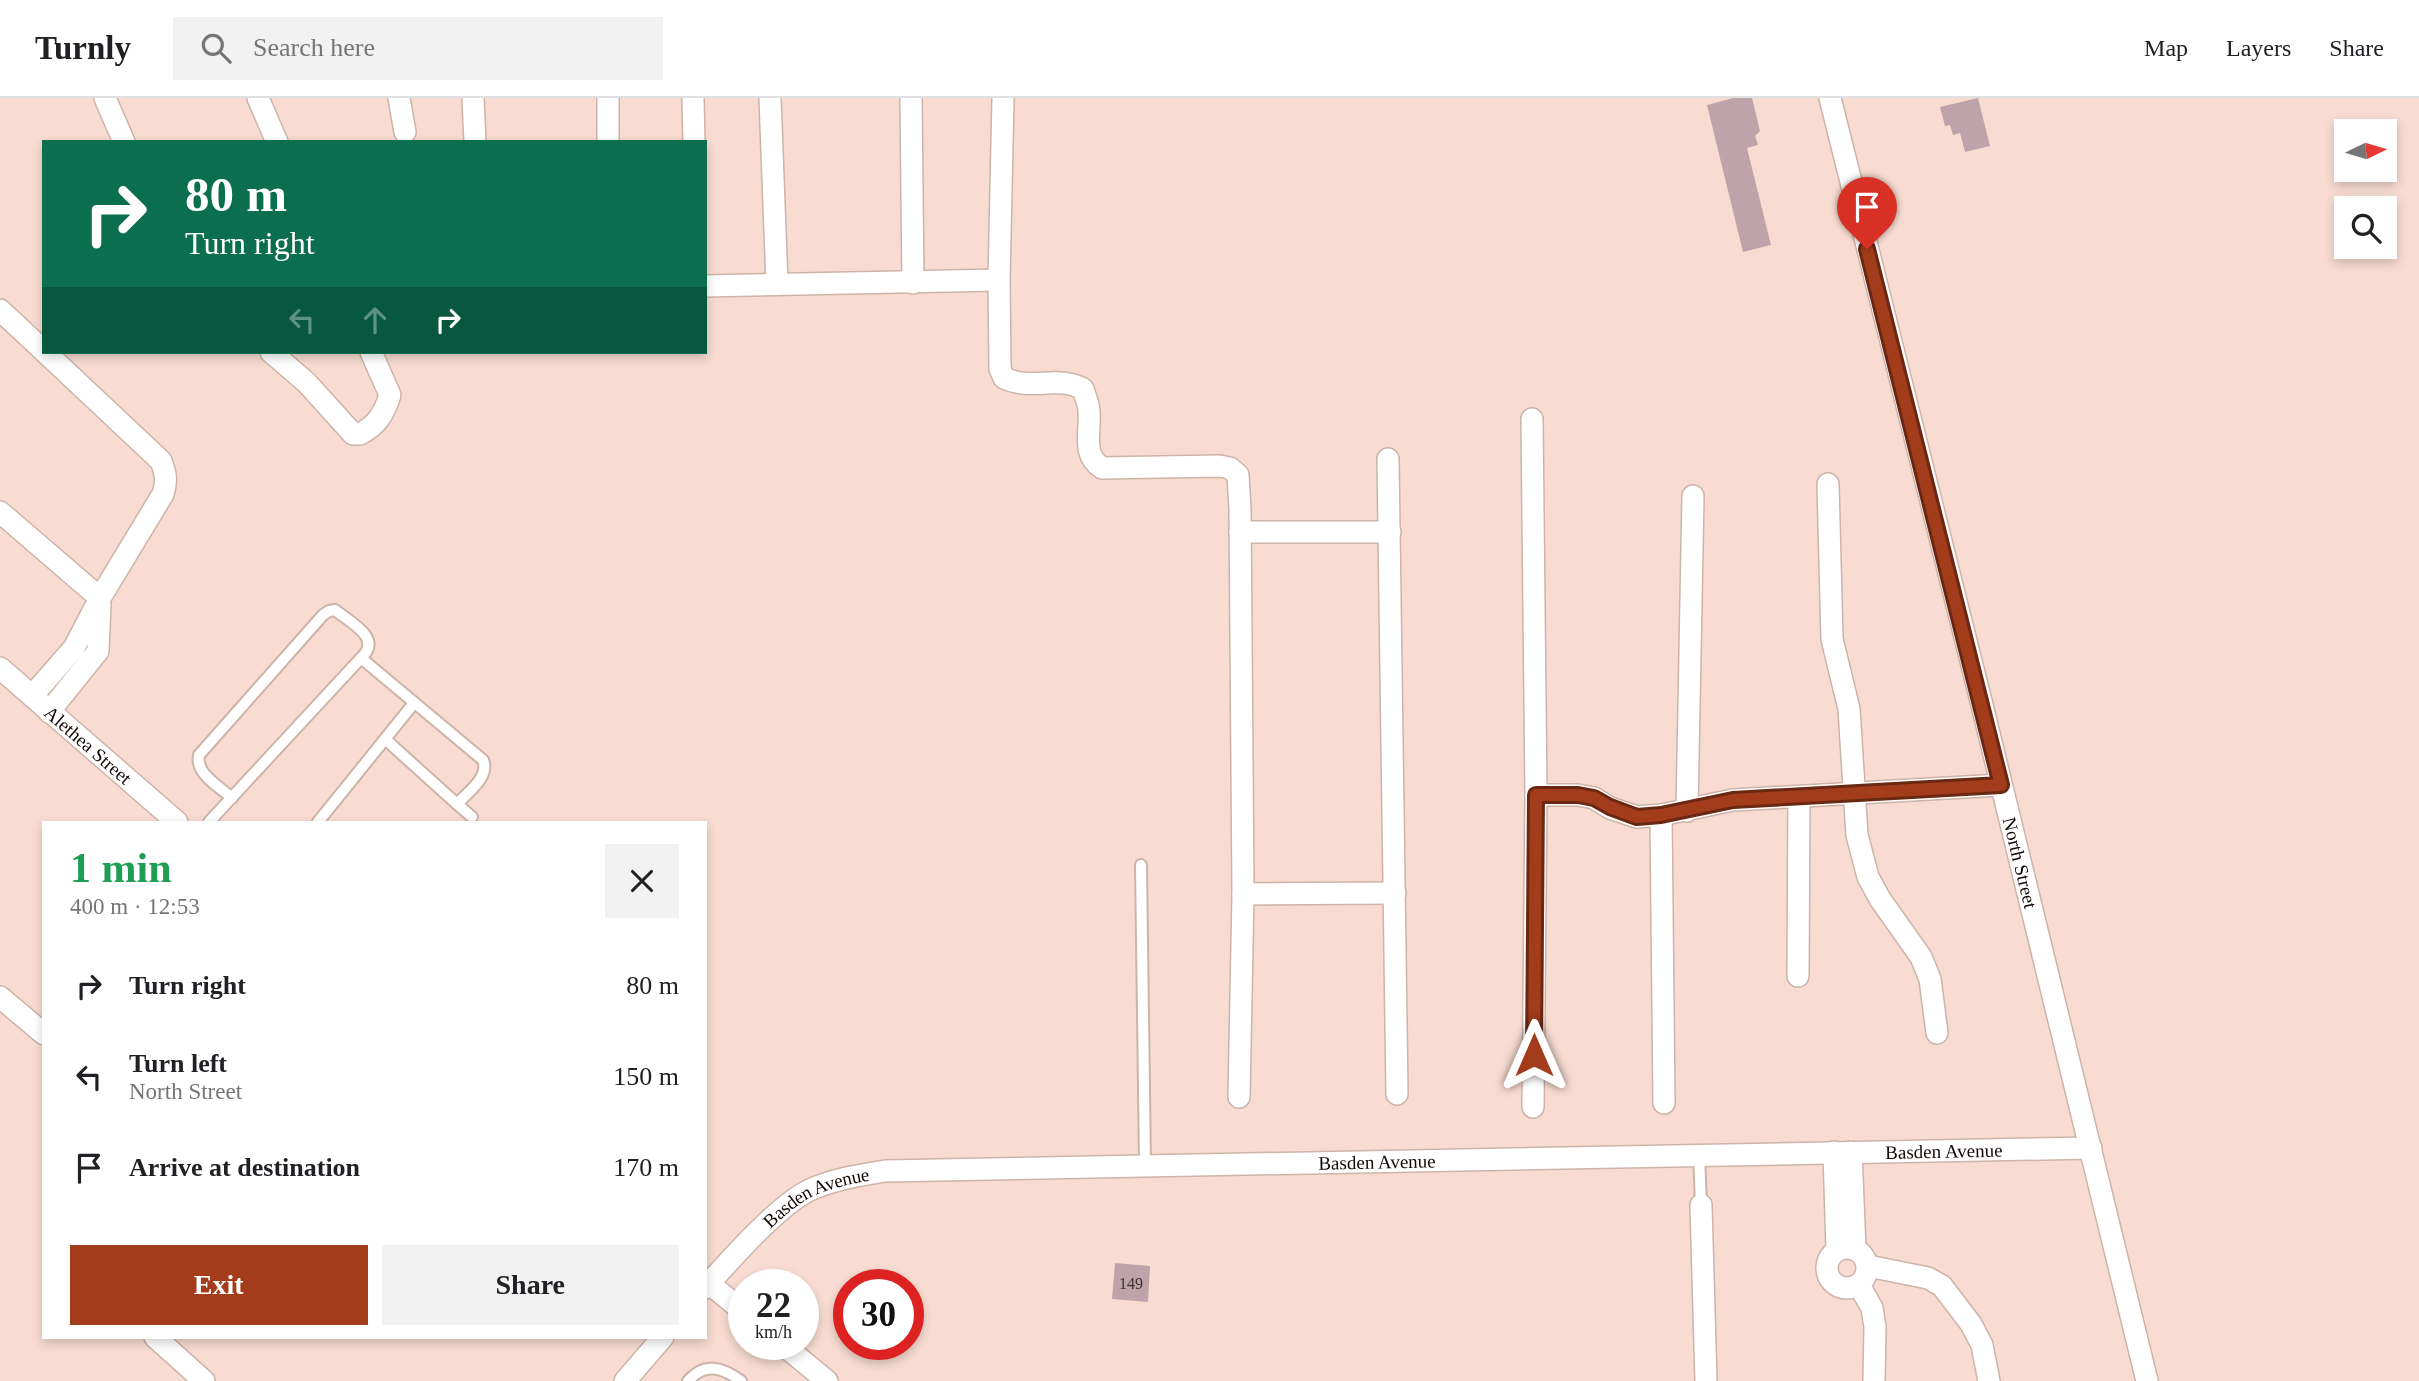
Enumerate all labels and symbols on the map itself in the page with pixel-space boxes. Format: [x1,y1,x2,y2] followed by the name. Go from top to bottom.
[2334,119,2398,182] north arrow
[1837,177,1897,249] pin
[40,702,136,789] street label: Alethea Street
[1999,815,2041,911] street label: North Street
[1497,1018,1571,1092] position arrow
[1885,1140,2003,1163] street label: Basden Avenue
[1318,1151,1436,1174] street label: Basden Avenue
[759,1164,871,1232] street label: Basden Avenue
[833,1269,924,1360] speed limit sign: 30
[1119,1275,1143,1292] house number: 149

